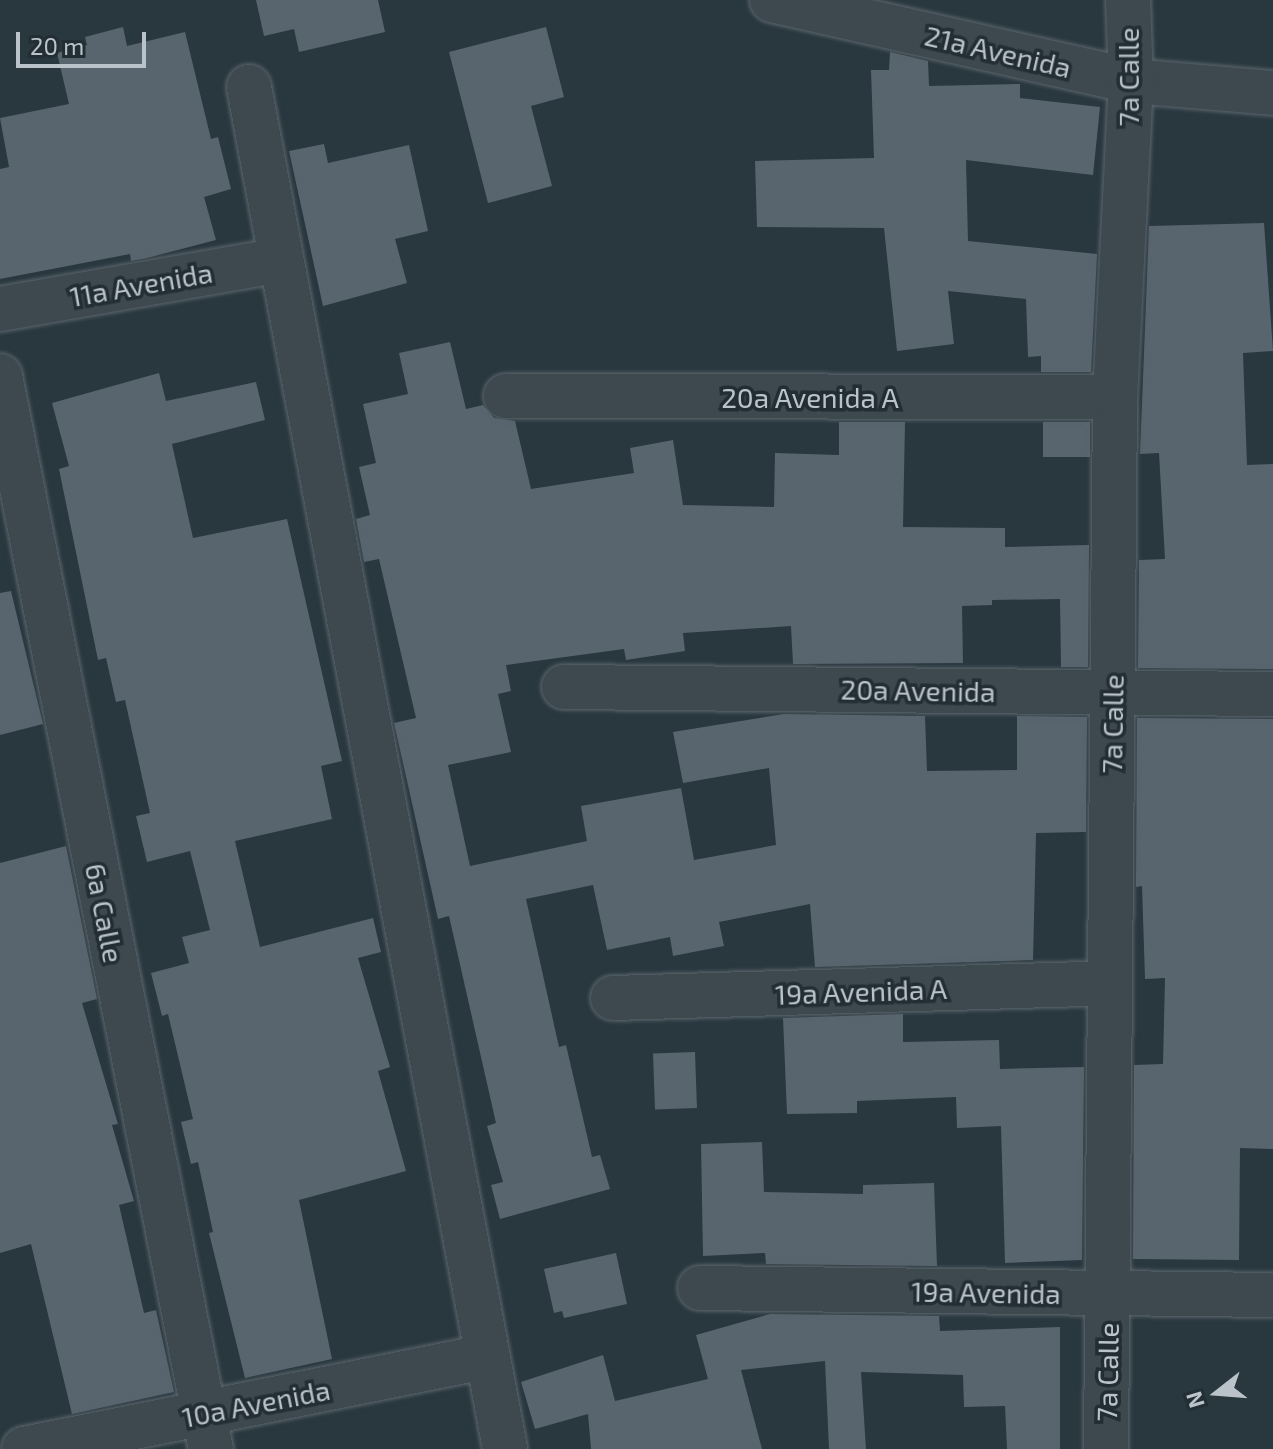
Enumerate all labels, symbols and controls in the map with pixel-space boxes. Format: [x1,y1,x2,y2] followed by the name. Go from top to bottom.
[20,16,150,66] scale bar
[921,18,1075,84] street label: 21a Avenida
[1111,28,1145,126] street label: 7a Calle
[30,31,84,60] text: 20 m
[67,255,215,313] street label: 11a Avenida
[720,380,900,414] street label: 20a Avenida A
[840,672,996,708] street label: 20a Avenida
[1094,674,1130,774] street label: 7a Calle
[79,860,131,966] street label: 6a Calle
[774,971,948,1011] street label: 19a Avenida A
[911,1274,1061,1310] street label: 19a Avenida
[1089,1322,1125,1422] street label: 7a Calle
[1177,1353,1257,1433] north arrow
[179,1372,333,1434] street label: 10a Avenida
[1179,1389,1209,1411] text: N

